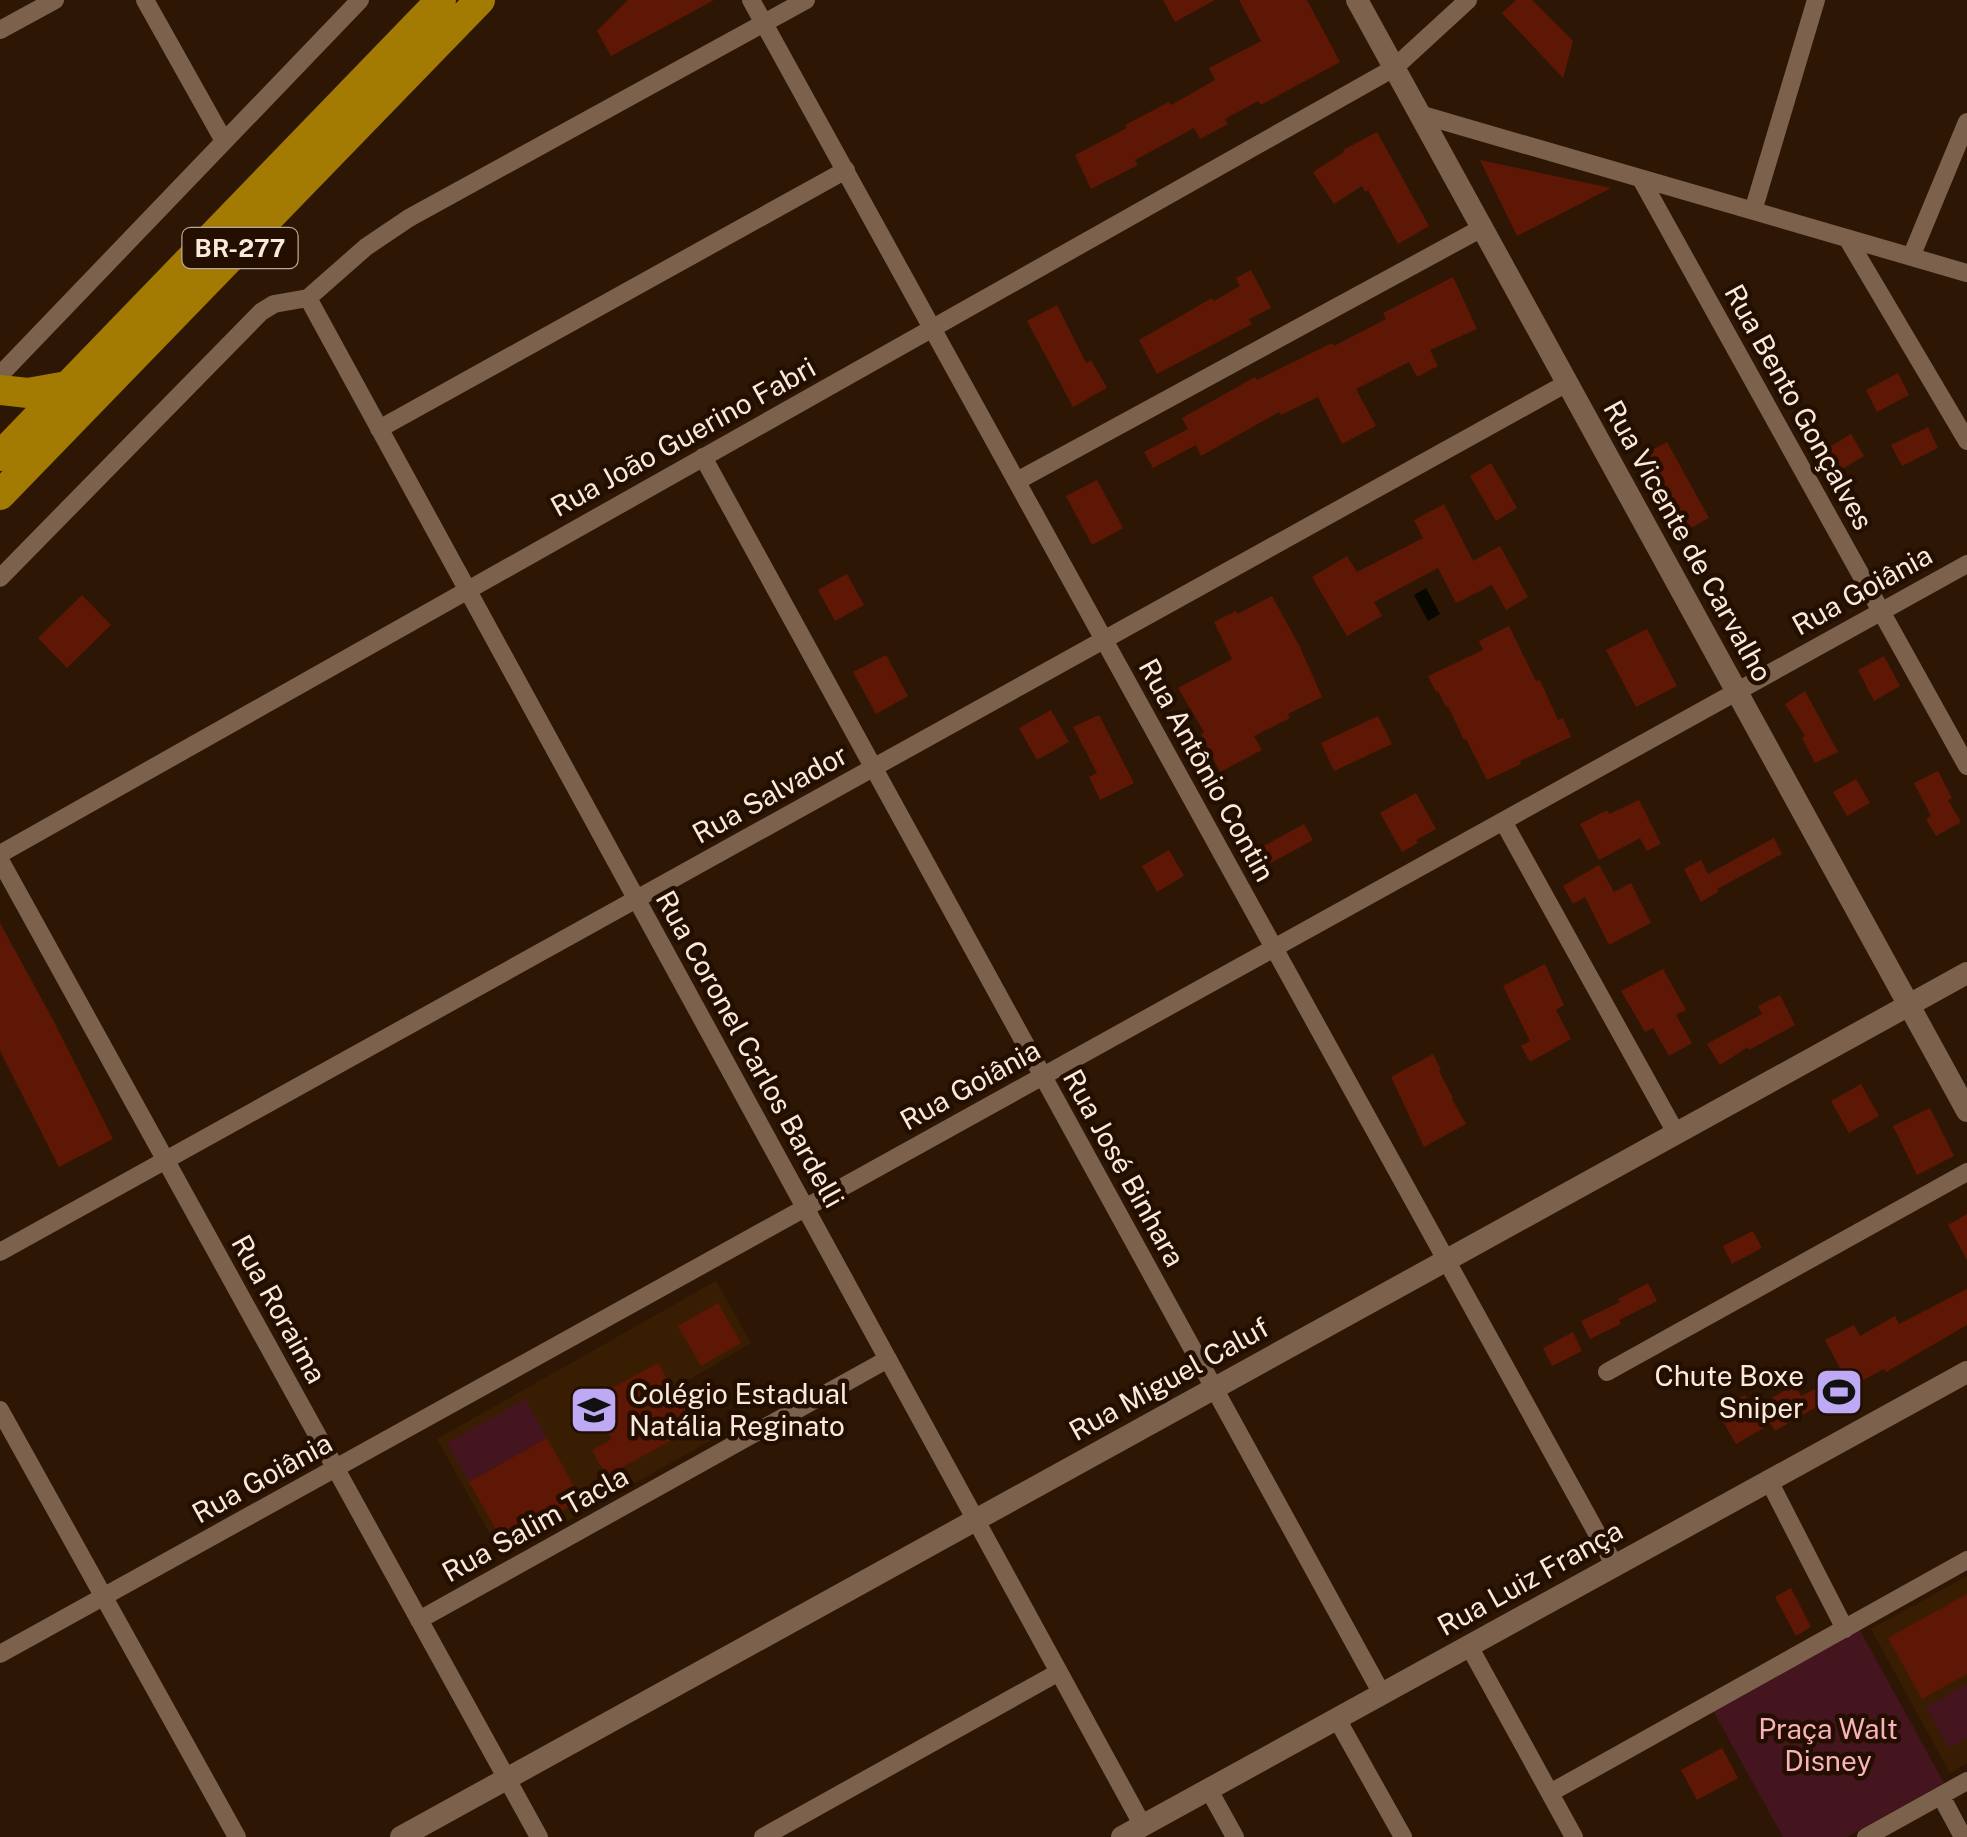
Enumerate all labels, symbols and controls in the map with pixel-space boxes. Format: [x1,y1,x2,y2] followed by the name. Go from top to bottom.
[182,228,298,268] road number: BR-277
[1718,278,1881,535] street label: Rua Bento Gonçalves
[545,350,821,523] street label: Rua João Guerino Fabri
[1597,394,1780,687] street label: Rua Vicente de Carvalho
[1786,538,1937,641] street label: Rua Goiânia
[1133,653,1282,887] street label: Rua Antônio Contin
[686,737,853,850] street label: Rua Salvador
[649,885,851,1213] street label: Rua Coronel Carlos Bardelli
[894,1033,1045,1136] street label: Rua Goiânia
[1057,1064,1192,1272] street label: Rua José Binhara
[225,1229,334,1389] street label: Rua Roraima
[1063,1310,1274,1447] street label: Rua Miguel Caluf
[1654,1359,1804,1424] place label: Chute Boxe Sniper
[1813,1366,1865,1418] sports icon: Chute Boxe Sniper
[629,1377,849,1442] place label: Colégio Estadual Natália Reginato
[568,1384,620,1436] school or university icon: Colégio Estadual Natália Reginato
[186,1426,337,1529] street label: Rua Goiânia
[436,1459,633,1588] street label: Rua Salim Tacla
[1432,1513,1628,1642] street label: Rua Luiz França
[1758,1712,1898,1777] park label: Praça Walt Disney

